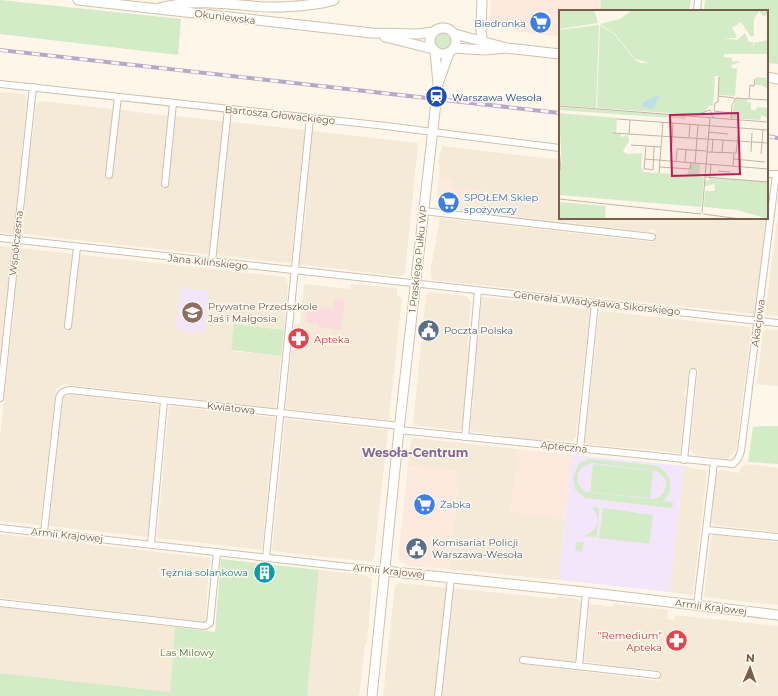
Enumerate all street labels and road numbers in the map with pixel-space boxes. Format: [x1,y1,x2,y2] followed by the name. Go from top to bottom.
[194,7,256,27] street label: Okuniewska
[224,103,336,127] street label: Bartosza Głowackiego
[406,205,430,313] street label: 1 Praskiego Pułku WP
[6,210,26,276] street label: Współczesna
[166,251,249,273] street label: Jana Kilińskiego
[513,288,681,318] street label: Generała Władysława Sikorskiego
[748,298,768,348] street label: Akacjowa
[206,399,256,417] street label: Kwiatowa
[540,438,588,456] street label: Apteczna
[30,525,104,545] street label: Armii Krajowej
[352,561,426,581] street label: Armii Krajowej
[674,596,748,618] street label: Armii Krajowej

